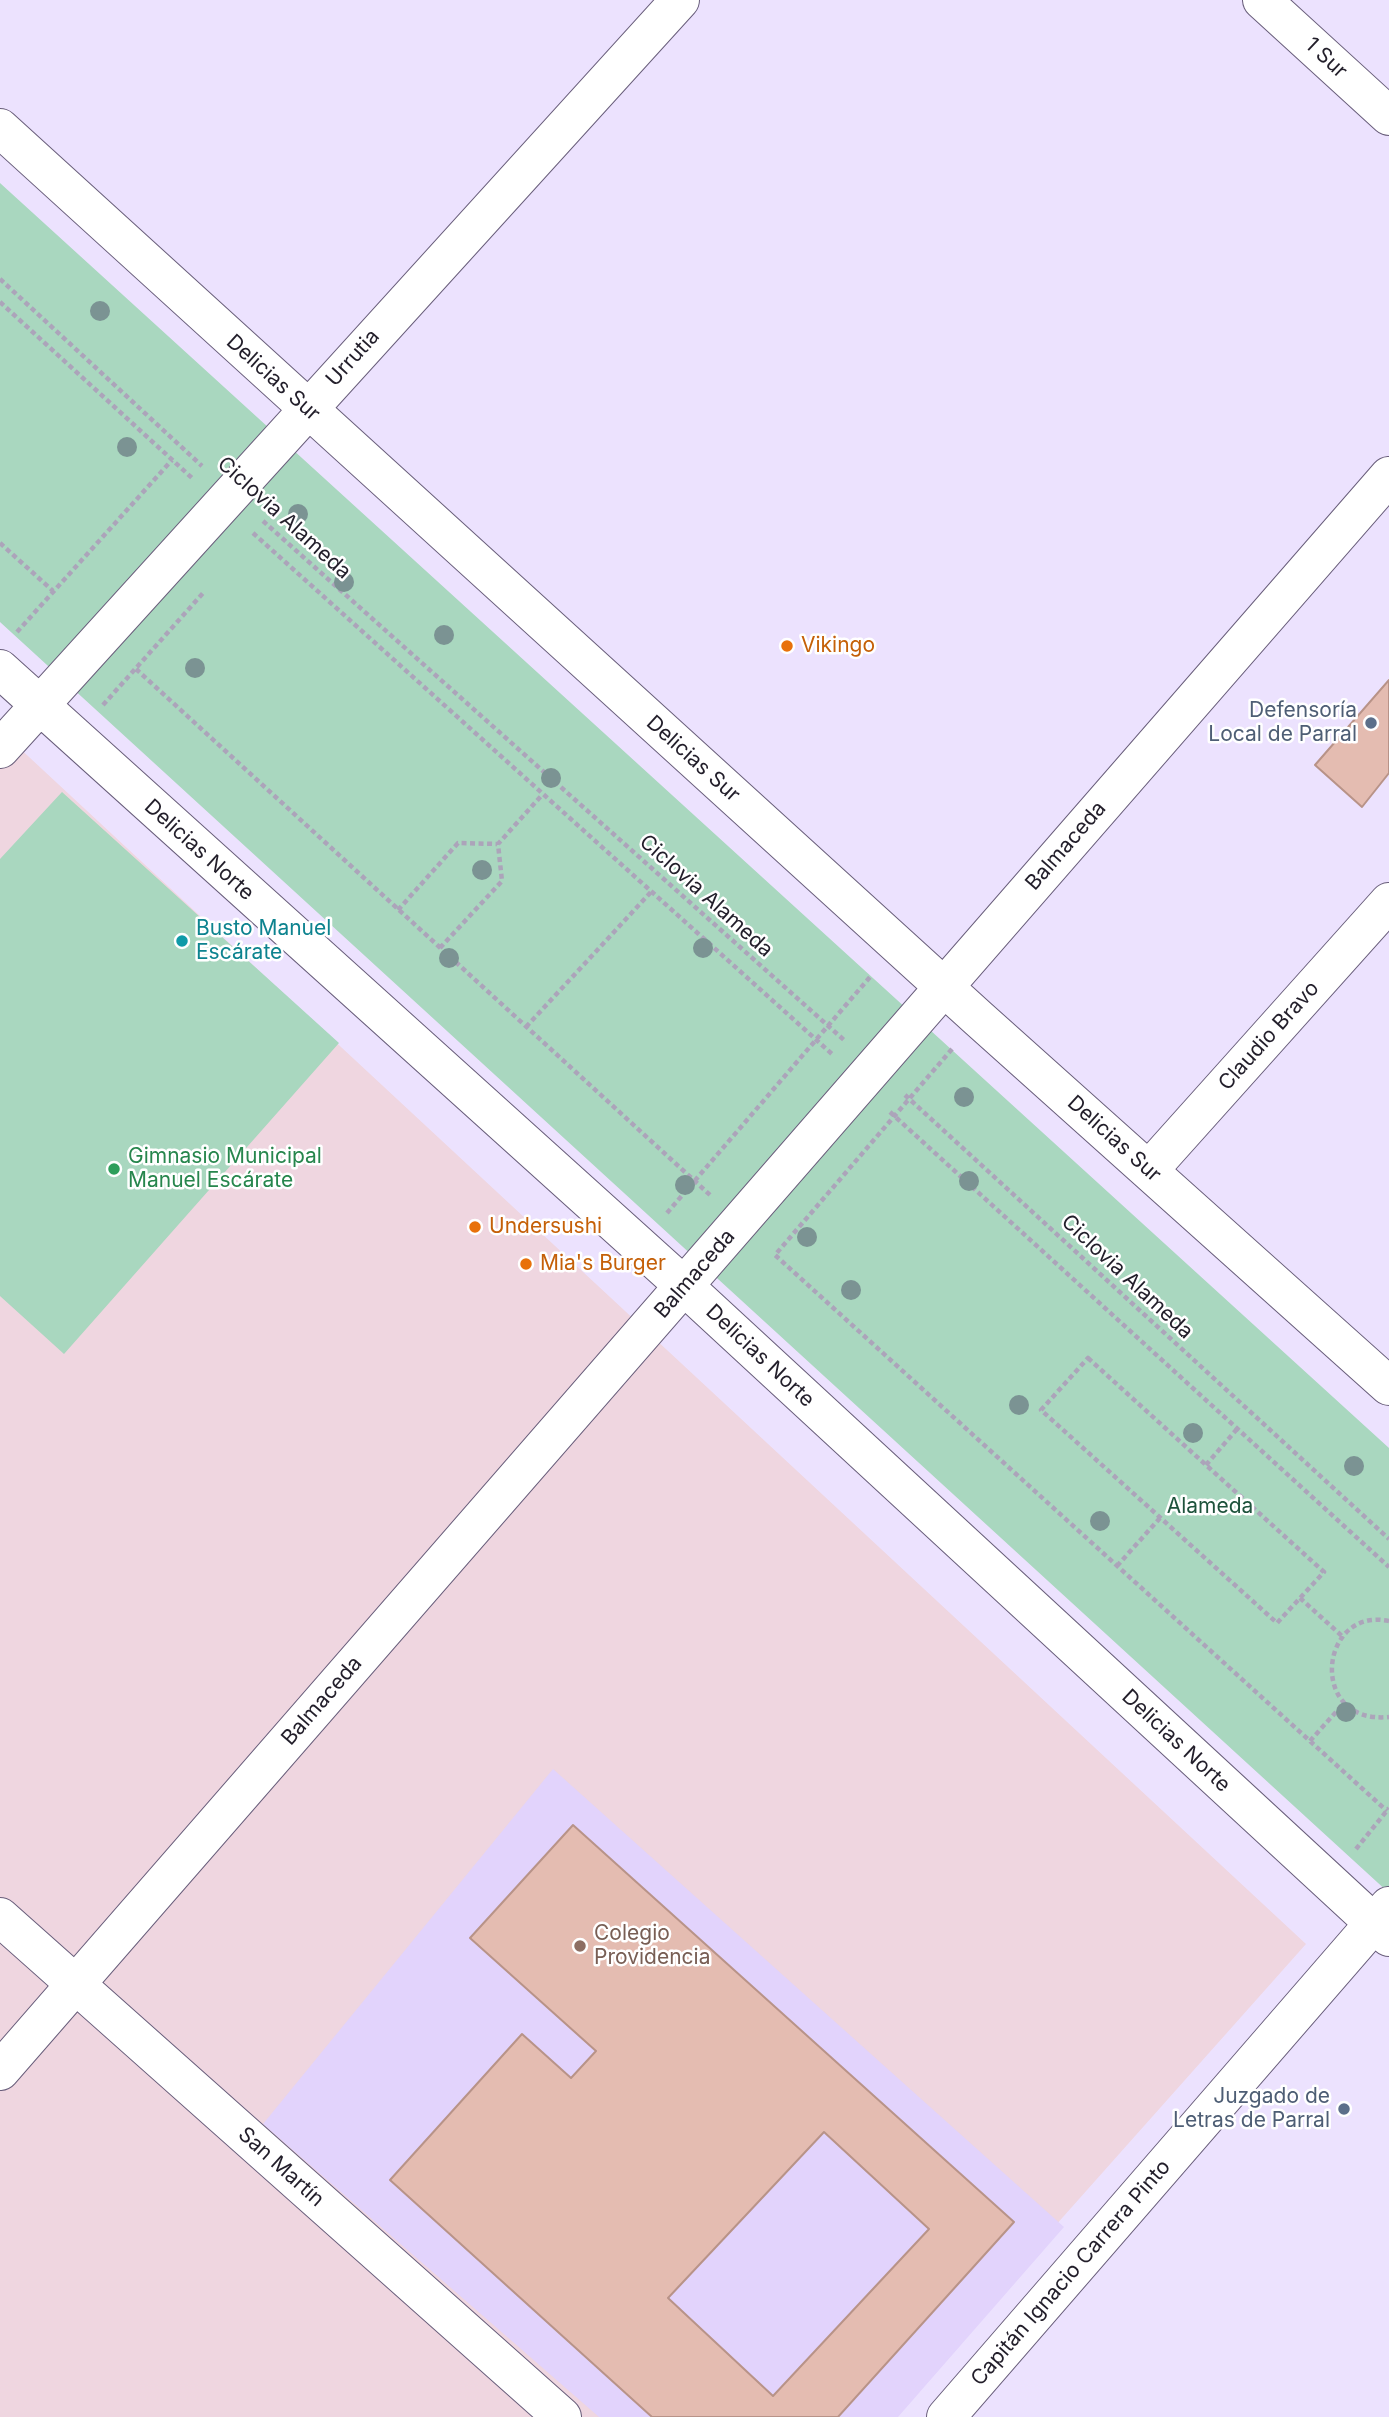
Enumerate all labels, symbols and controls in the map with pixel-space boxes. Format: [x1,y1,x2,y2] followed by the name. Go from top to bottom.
[1300,32,1352,84] street label: 1 Sur
[321,324,385,392] street label: Urrutia
[221,329,325,427] street label: Delicias Sur
[212,451,356,585] street label: Ciclovia Alameda
[801,633,875,659] place label: Vikingo
[779,638,795,654] marker: Vikingo
[1208,698,1357,748] place label: Defensoría Local de Parral
[641,710,745,808] street label: Delicias Sur
[1363,715,1379,731] marker: Defensoría Local de Parral
[139,794,259,906] street label: Delicias Norte
[1021,796,1111,896] street label: Balmaceda
[634,829,778,963] street label: Ciclovia Alameda
[196,916,331,966] place label: Busto Manuel Escárate
[174,933,190,949] marker: Busto Manuel Escárate
[1213,976,1325,1096] street label: Claudio Bravo
[1062,1090,1166,1188] street label: Delicias Sur
[128,1144,322,1194] place label: Gimnasio Municipal Manuel Escárate
[106,1161,122,1177] marker: Gimnasio Municipal Manuel Escárate
[1056,1209,1198,1345] street label: Ciclovia Alameda
[489,1214,602,1240] place label: Undersushi
[467,1219,483,1235] marker: Undersushi
[650,1224,740,1324] street label: Balmaceda
[540,1251,666,1277] place label: Mia's Burger
[518,1256,534,1272] marker: Mia's Burger
[701,1299,819,1413] street label: Delicias Norte
[1167,1494,1253,1520] park label: Alameda
[277,1651,367,1751] street label: Balmaceda
[1117,1684,1235,1798] street label: Delicias Norte
[594,1921,710,1971] place label: Colegio Providencia
[572,1938,588,1954] marker: Colegio Providencia
[1173,2084,1330,2134] place label: Juzgado de Letras de Parral
[1336,2101,1352,2117] marker: Juzgado de Letras de Parral
[233,2122,329,2212] street label: San Martín
[966,2155,1176,2391] street label: Capitán Ignacio Carrera Pinto

